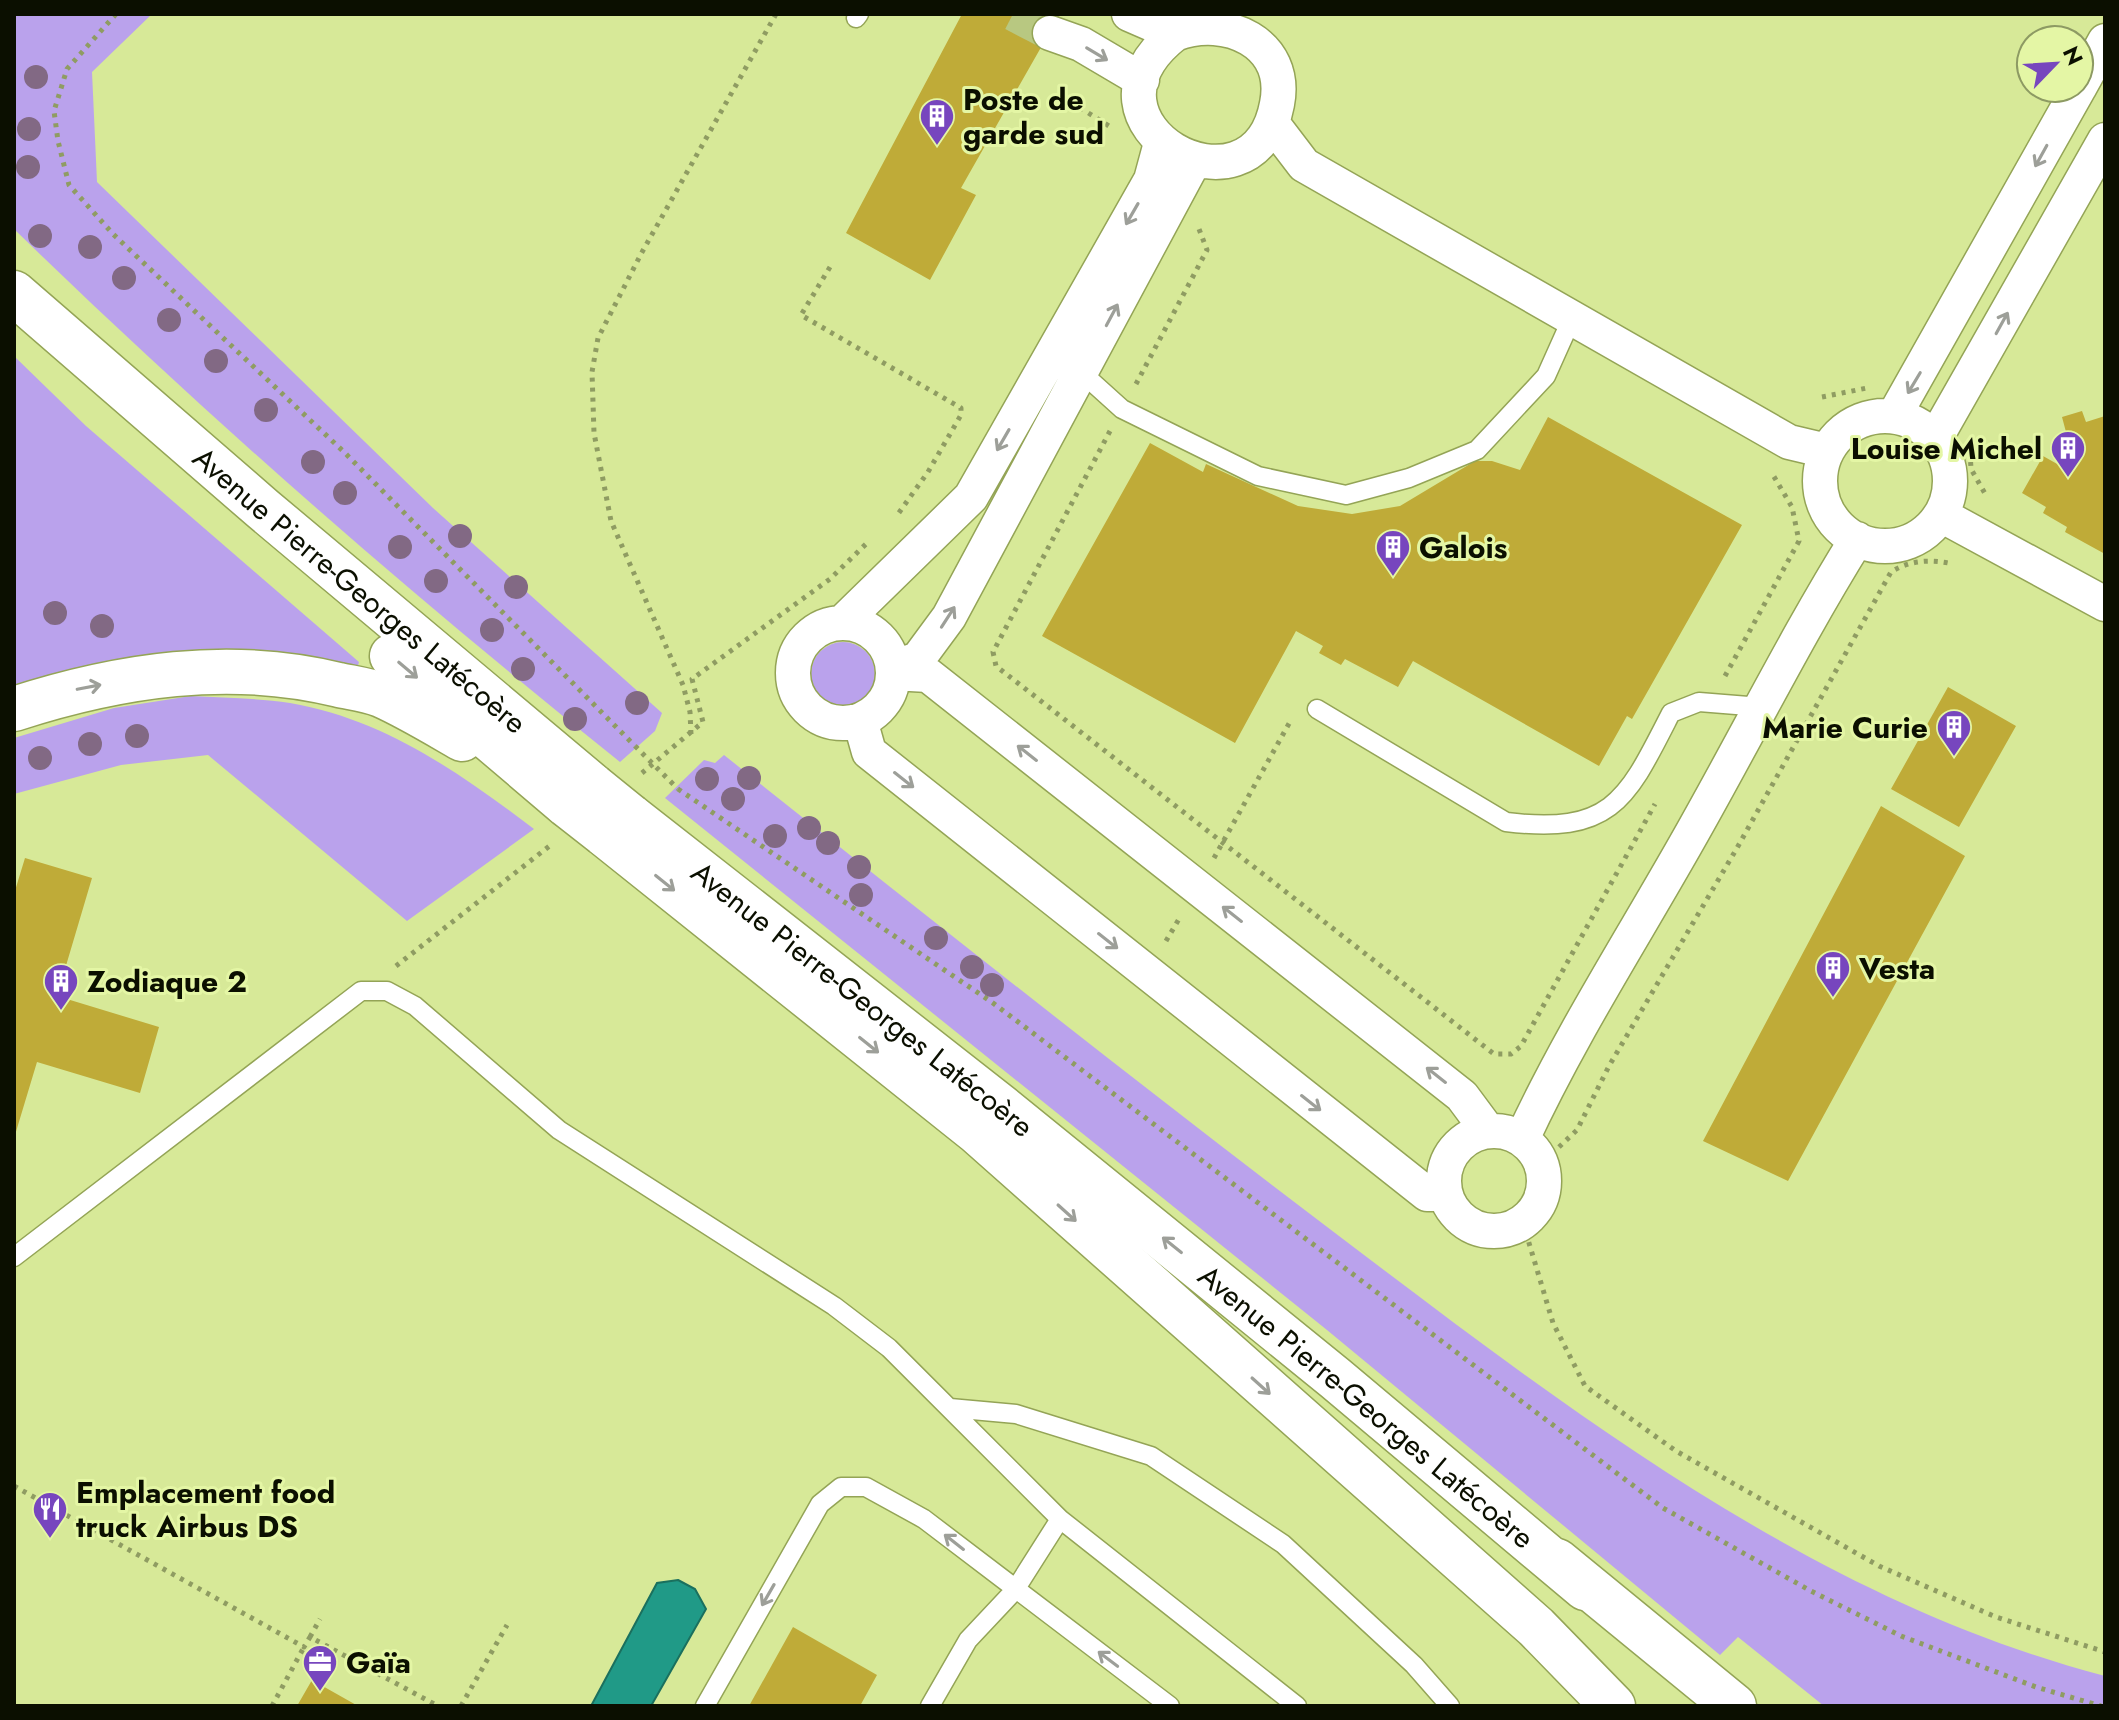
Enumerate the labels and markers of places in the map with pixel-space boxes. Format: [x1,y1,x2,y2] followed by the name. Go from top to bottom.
[963,78,1104,155] place label: Poste de garde sud
[918,97,956,147] building icon: Poste de garde sud
[1851,427,2042,470] place label: Louise Michel
[2049,429,2087,479] building icon: Louise Michel
[1419,526,1507,569] place label: Galois
[1374,528,1412,578] building icon: Galois
[1762,706,1928,749] place label: Marie Curie
[1935,708,1973,758] building icon: Marie Curie
[1858,947,1935,990] place label: Vesta
[1814,949,1852,999] building icon: Vesta
[87,960,247,1003] place label: Zodiaque 2
[42,962,80,1012] building icon: Zodiaque 2
[76,1471,335,1548] place label: Emplacement food truck Airbus DS
[31,1490,69,1540] restaurant icon: Emplacement food truck Airbus DS
[346,1641,411,1684] place label: Gaïa
[301,1643,339,1693] office icon: Gaïa

